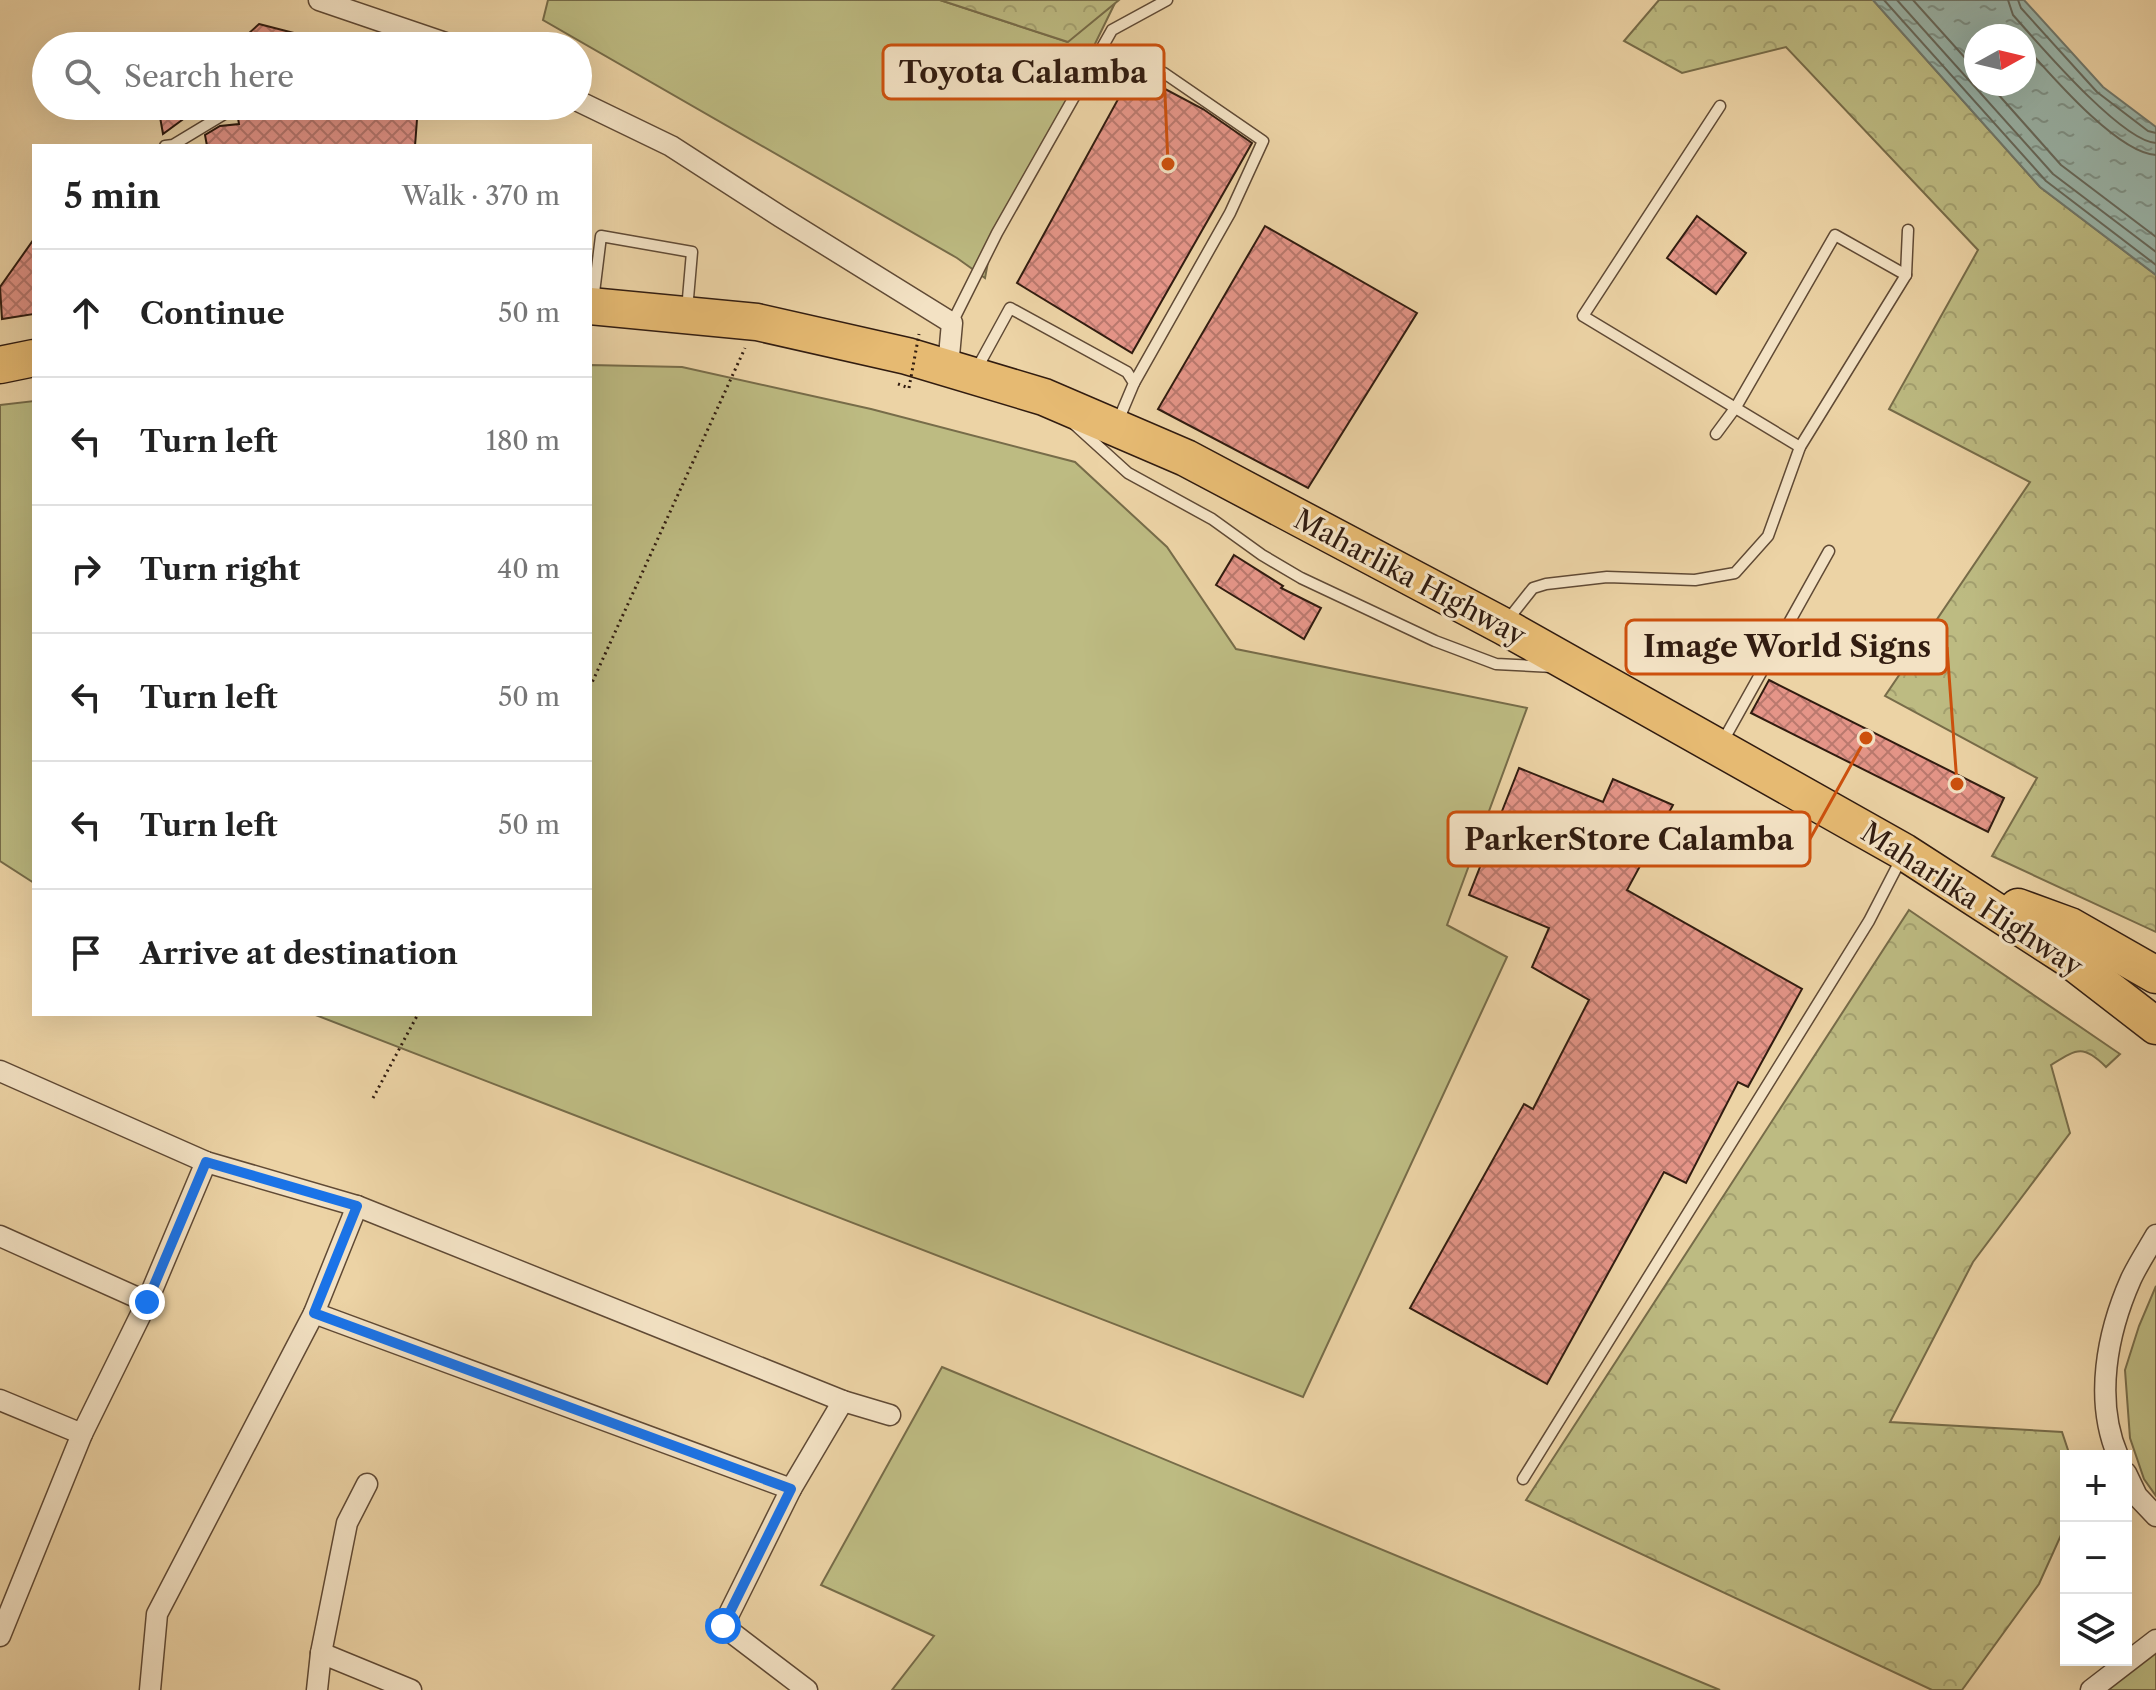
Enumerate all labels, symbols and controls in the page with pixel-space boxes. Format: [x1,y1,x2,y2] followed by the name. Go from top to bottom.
[1964,24,2036,96] north arrow
[32,32,592,120] search box
[883,45,1164,99] callout: Toyota Calamba
[60,54,104,98] icon: search
[899,54,1148,91] text: Toyota Calamba
[124,58,294,95] text: Search here
[64,175,161,217] text: 5 min
[402,180,560,212] text: Walk · 370 m
[64,291,108,335] icon: ahead
[140,295,285,332] text: Continue
[498,297,560,329] text: 50 m
[64,419,108,463] icon: left
[140,423,277,460] text: Turn left
[486,425,560,457] text: 180 m
[1288,502,1532,653] street label: Maharlika Highway
[64,547,108,591] icon: right
[140,551,300,588] text: Turn right
[497,553,560,585] text: 40 m
[1626,620,1947,674] callout: Image World Signs
[1643,628,1931,665] text: Image World Signs
[64,675,108,719] icon: left
[140,679,277,716] text: Turn left
[498,681,560,713] text: 50 m
[64,803,108,847] icon: left
[140,807,277,844] text: Turn left
[498,809,560,841] text: 50 m
[1448,812,1810,866] callout: ParkerStore Calamba
[1855,815,2090,984] street label: Maharlika Highway
[1464,821,1795,858] text: ParkerStore Calamba
[64,931,108,975] icon: arrive
[140,935,458,972] text: Arrive at destination
[129,1284,165,1320] route end
[2060,1450,2132,1666] map controls
[2060,1450,2132,1522] button: +
[2060,1522,2132,1594] button: −
[2060,1594,2132,1666] button: layers
[705,1608,741,1644] route start

